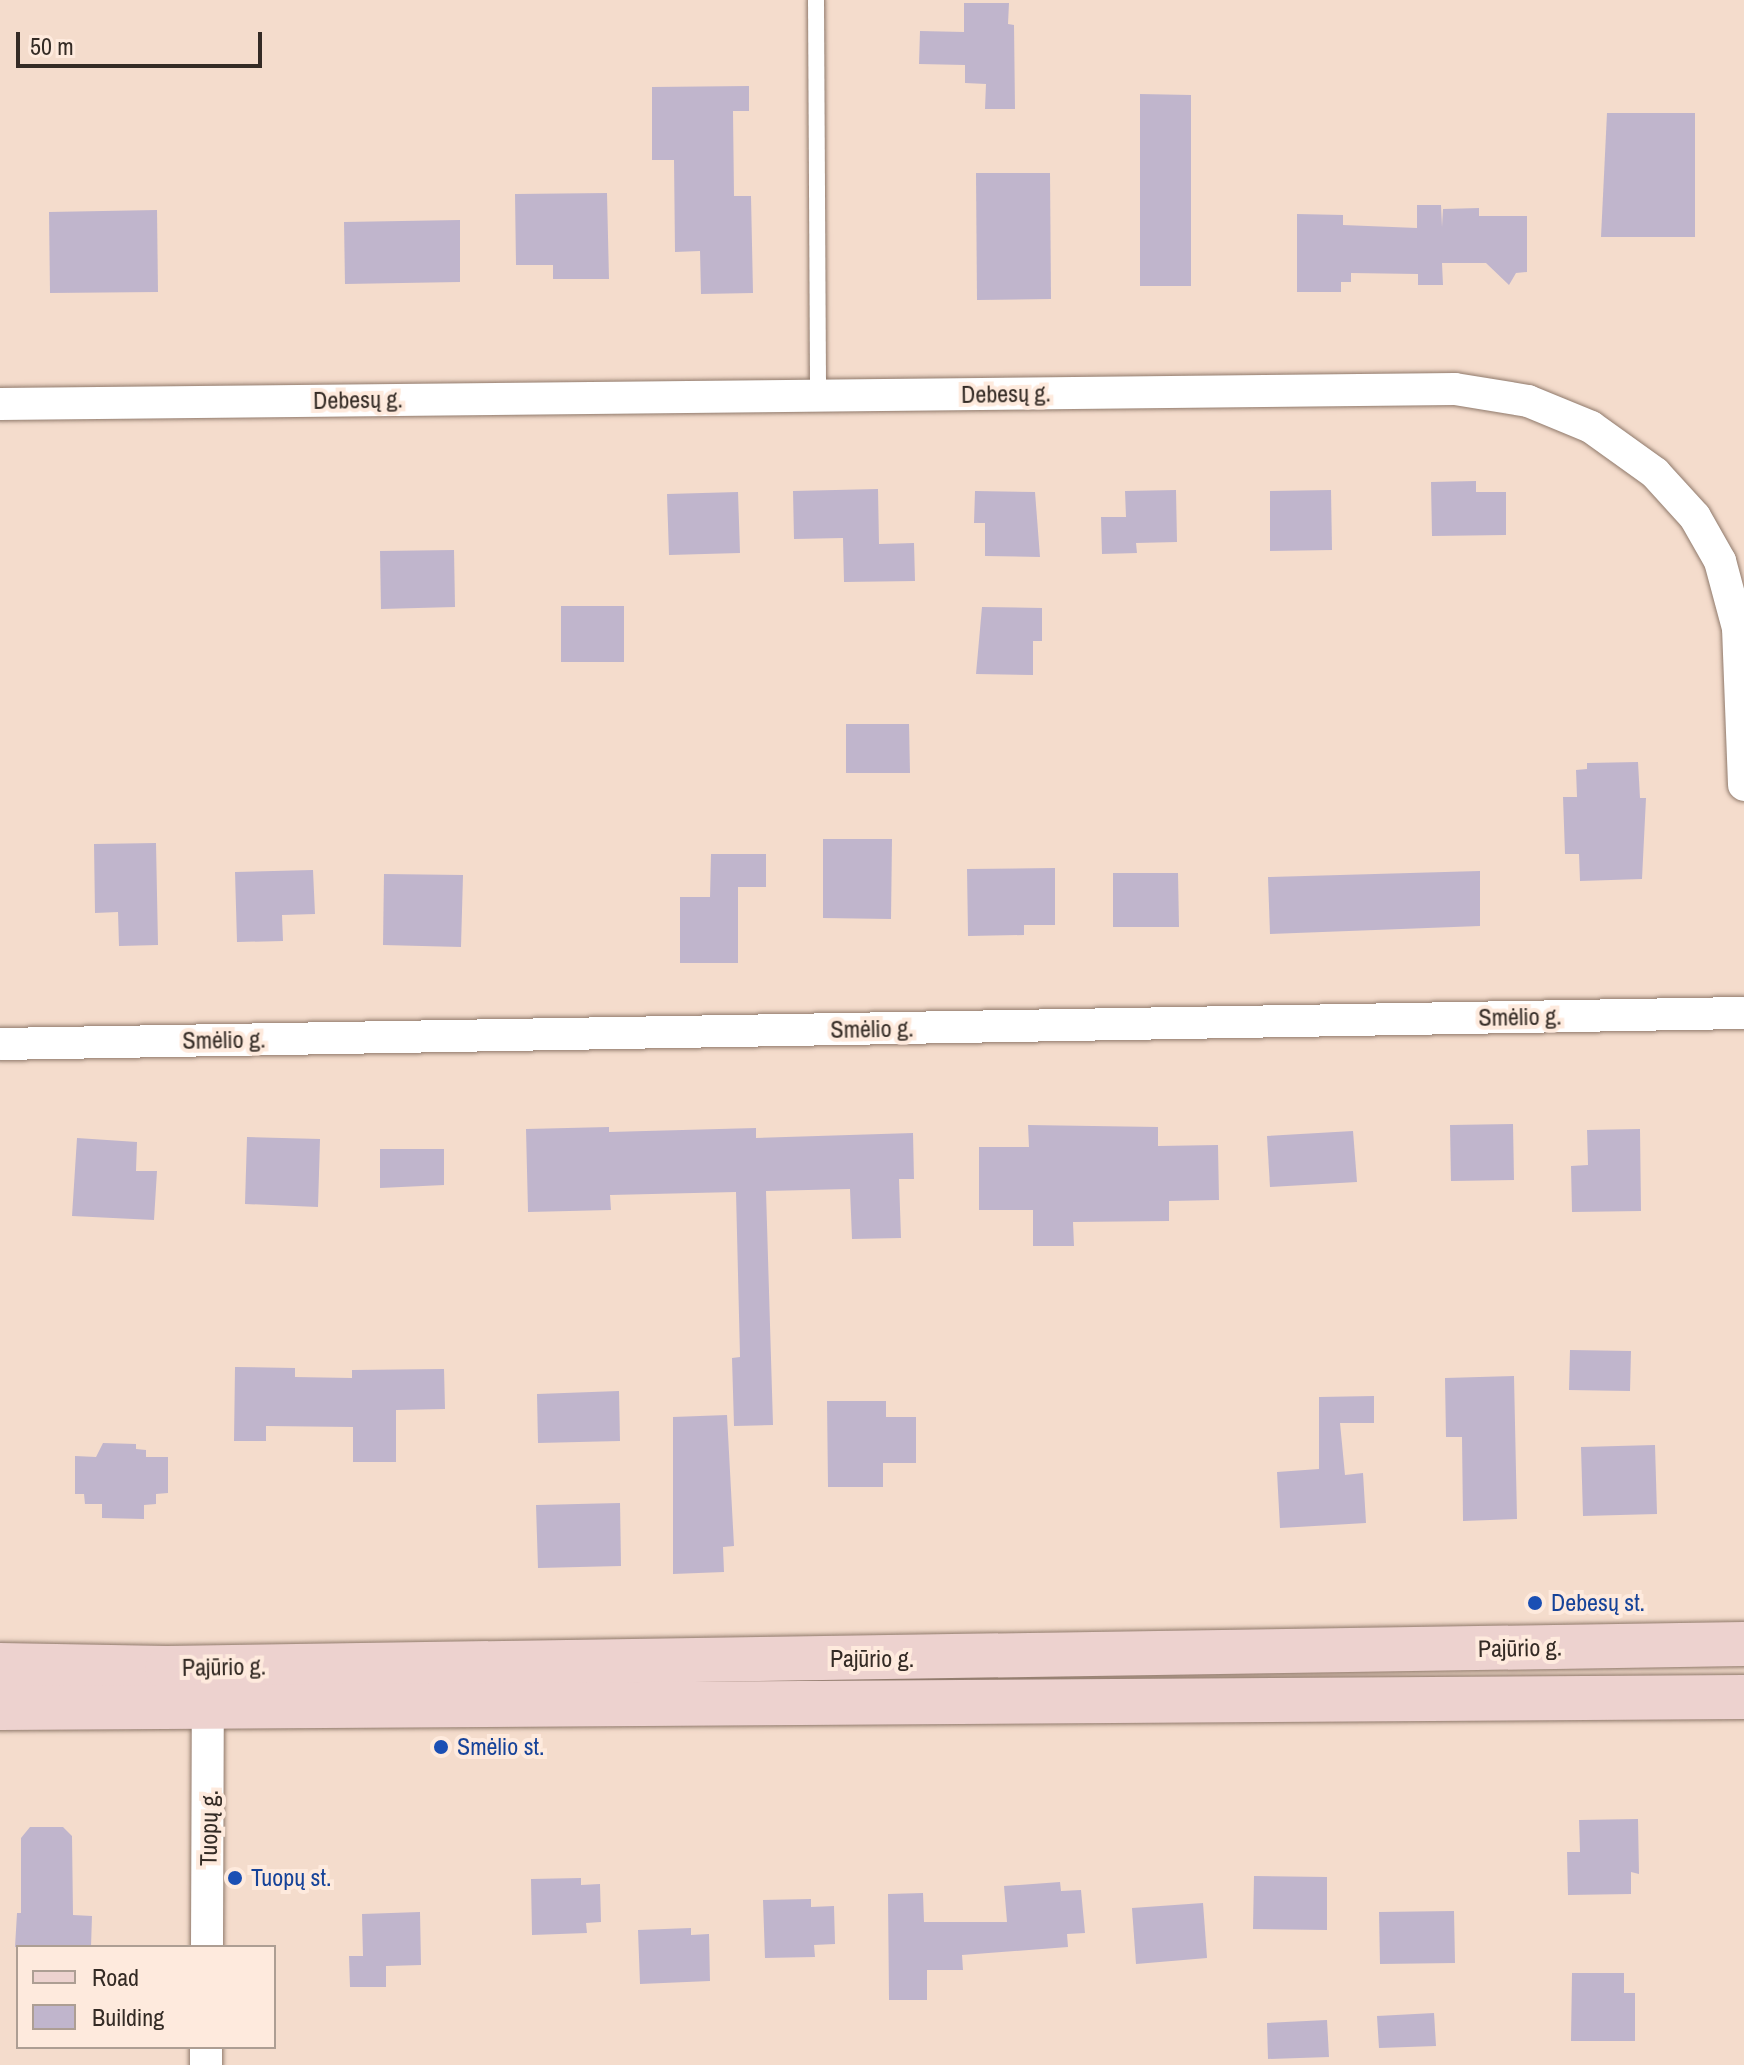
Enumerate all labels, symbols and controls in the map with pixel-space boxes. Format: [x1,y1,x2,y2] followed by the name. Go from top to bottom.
[20,16,266,66] scale bar
[30,30,74,62] text: 50 m
[961,379,1051,409] street label: Debesų g.
[313,385,403,415] street label: Debesų g.
[1478,1002,1562,1032] street label: Smėlio g.
[830,1014,914,1044] street label: Smėlio g.
[182,1025,266,1055] street label: Smėlio g.
[1551,1589,1645,1617] place label: Debesų st.
[1526,1594,1544,1612] marker: Debesų st.
[1478,1633,1562,1663] street label: Pajūrio g.
[830,1645,914,1673] street label: Pajūrio g.
[182,1652,266,1682] street label: Pajūrio g.
[457,1733,545,1761] place label: Smėlio st.
[432,1738,450,1756] marker: Smėlio st.
[194,1790,224,1866] street label: Tuopų g.
[251,1864,331,1892] place label: Tuopų st.
[226,1869,244,1887] marker: Tuopų st.
[16,1945,276,2049] legend
[92,1961,139,1993] text: Road
[92,2001,164,2033] text: Building

